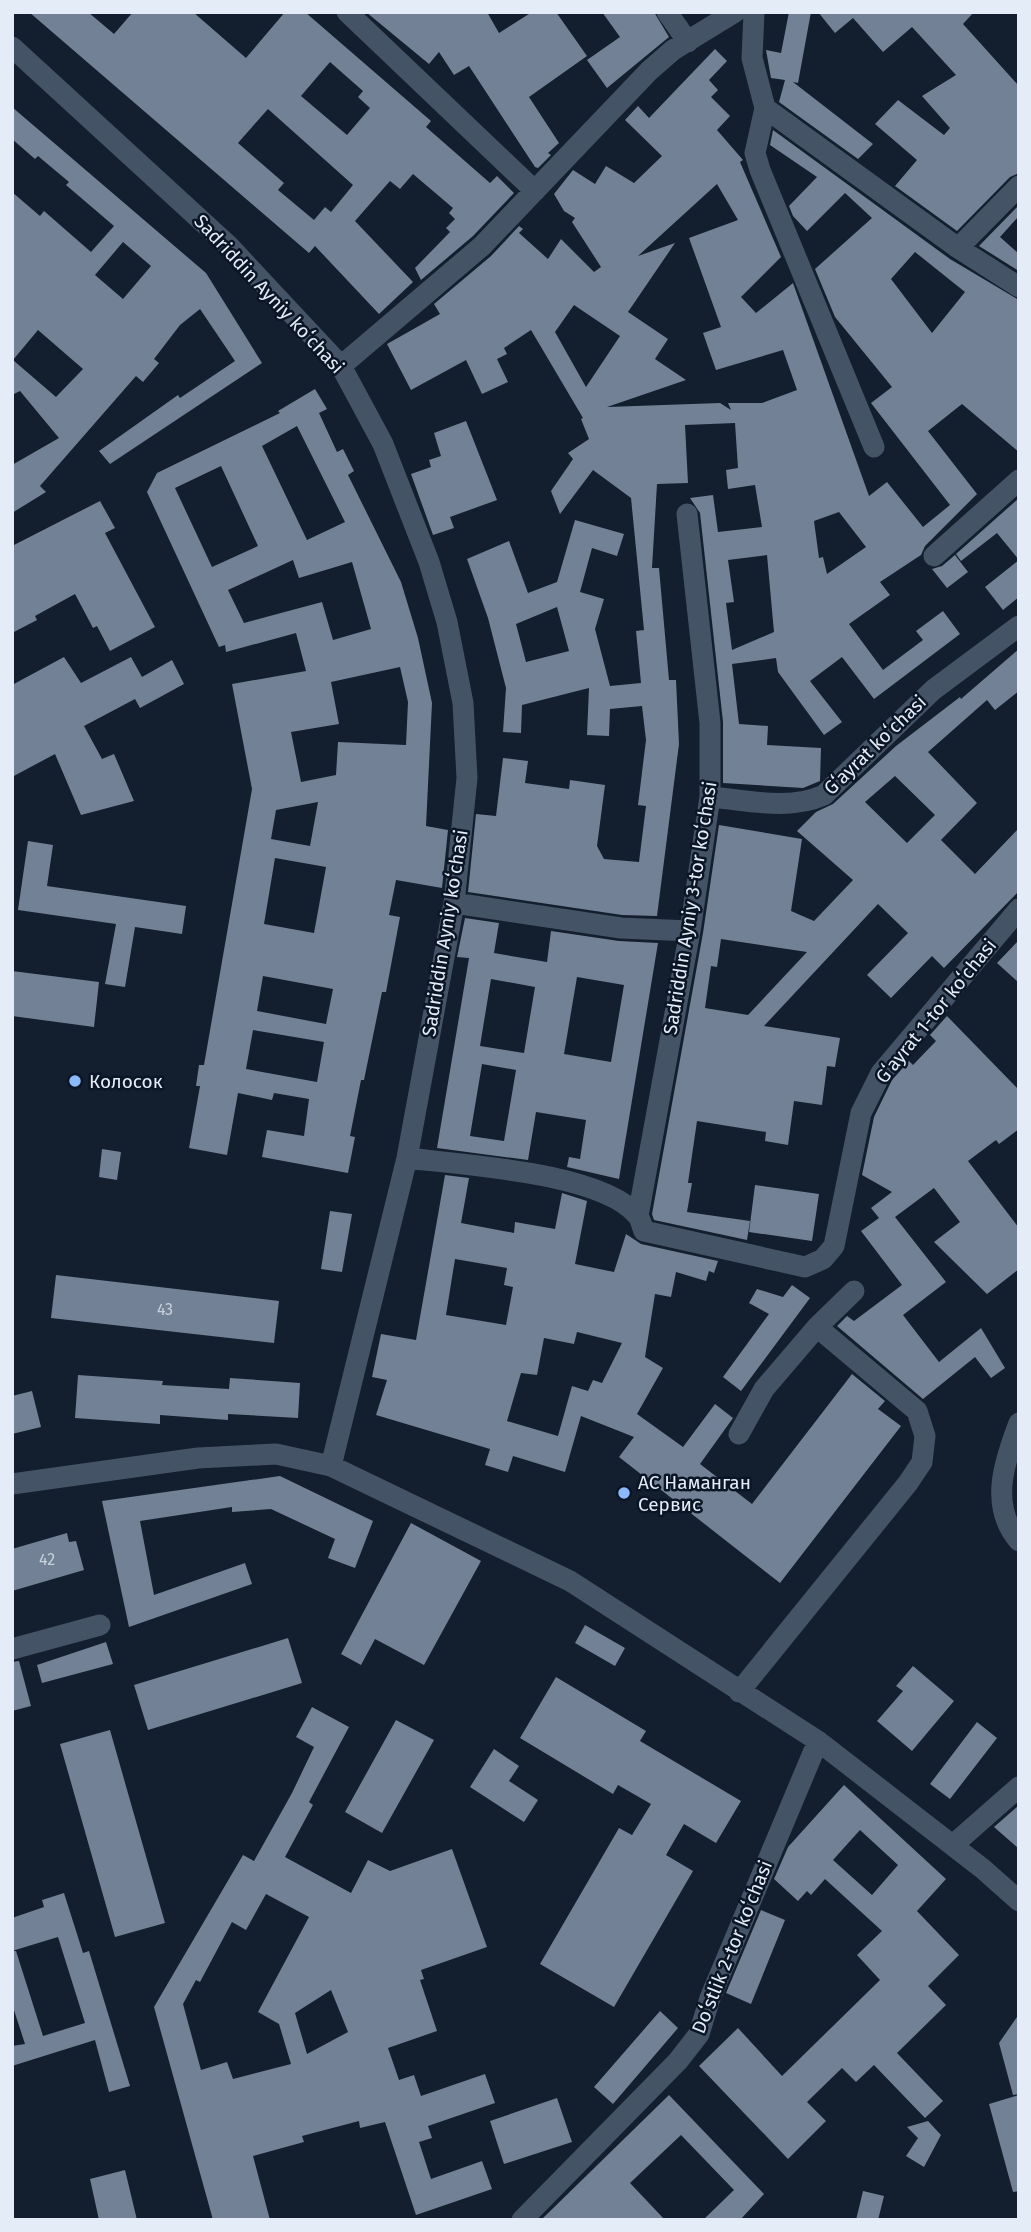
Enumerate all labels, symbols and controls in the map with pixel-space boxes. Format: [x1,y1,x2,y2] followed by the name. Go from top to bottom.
[189,210,349,378] street label: Sadriddin Ayniy koʻchasi
[819,690,931,800] street label: Gʻayrat koʻchasi
[659,780,721,1036] street label: Sadriddin Ayniy 3-tor koʻchasi
[417,828,473,1038] street label: Sadriddin Ayniy koʻchasi
[871,934,1001,1088] street label: Gʻayrat 1-tor koʻchasi
[89,1070,163,1093] place label: Колосок
[67,1073,83,1089] marker: Колосок
[157,1300,173,1319] house number: 43
[638,1471,751,1516] place label: АС Наманган Сервис
[616,1485,632,1501] marker: АС Наманган Сервис
[39,1550,55,1569] house number: 42
[687,1857,777,2037] street label: Doʻstlik 2-tor koʻchasi

